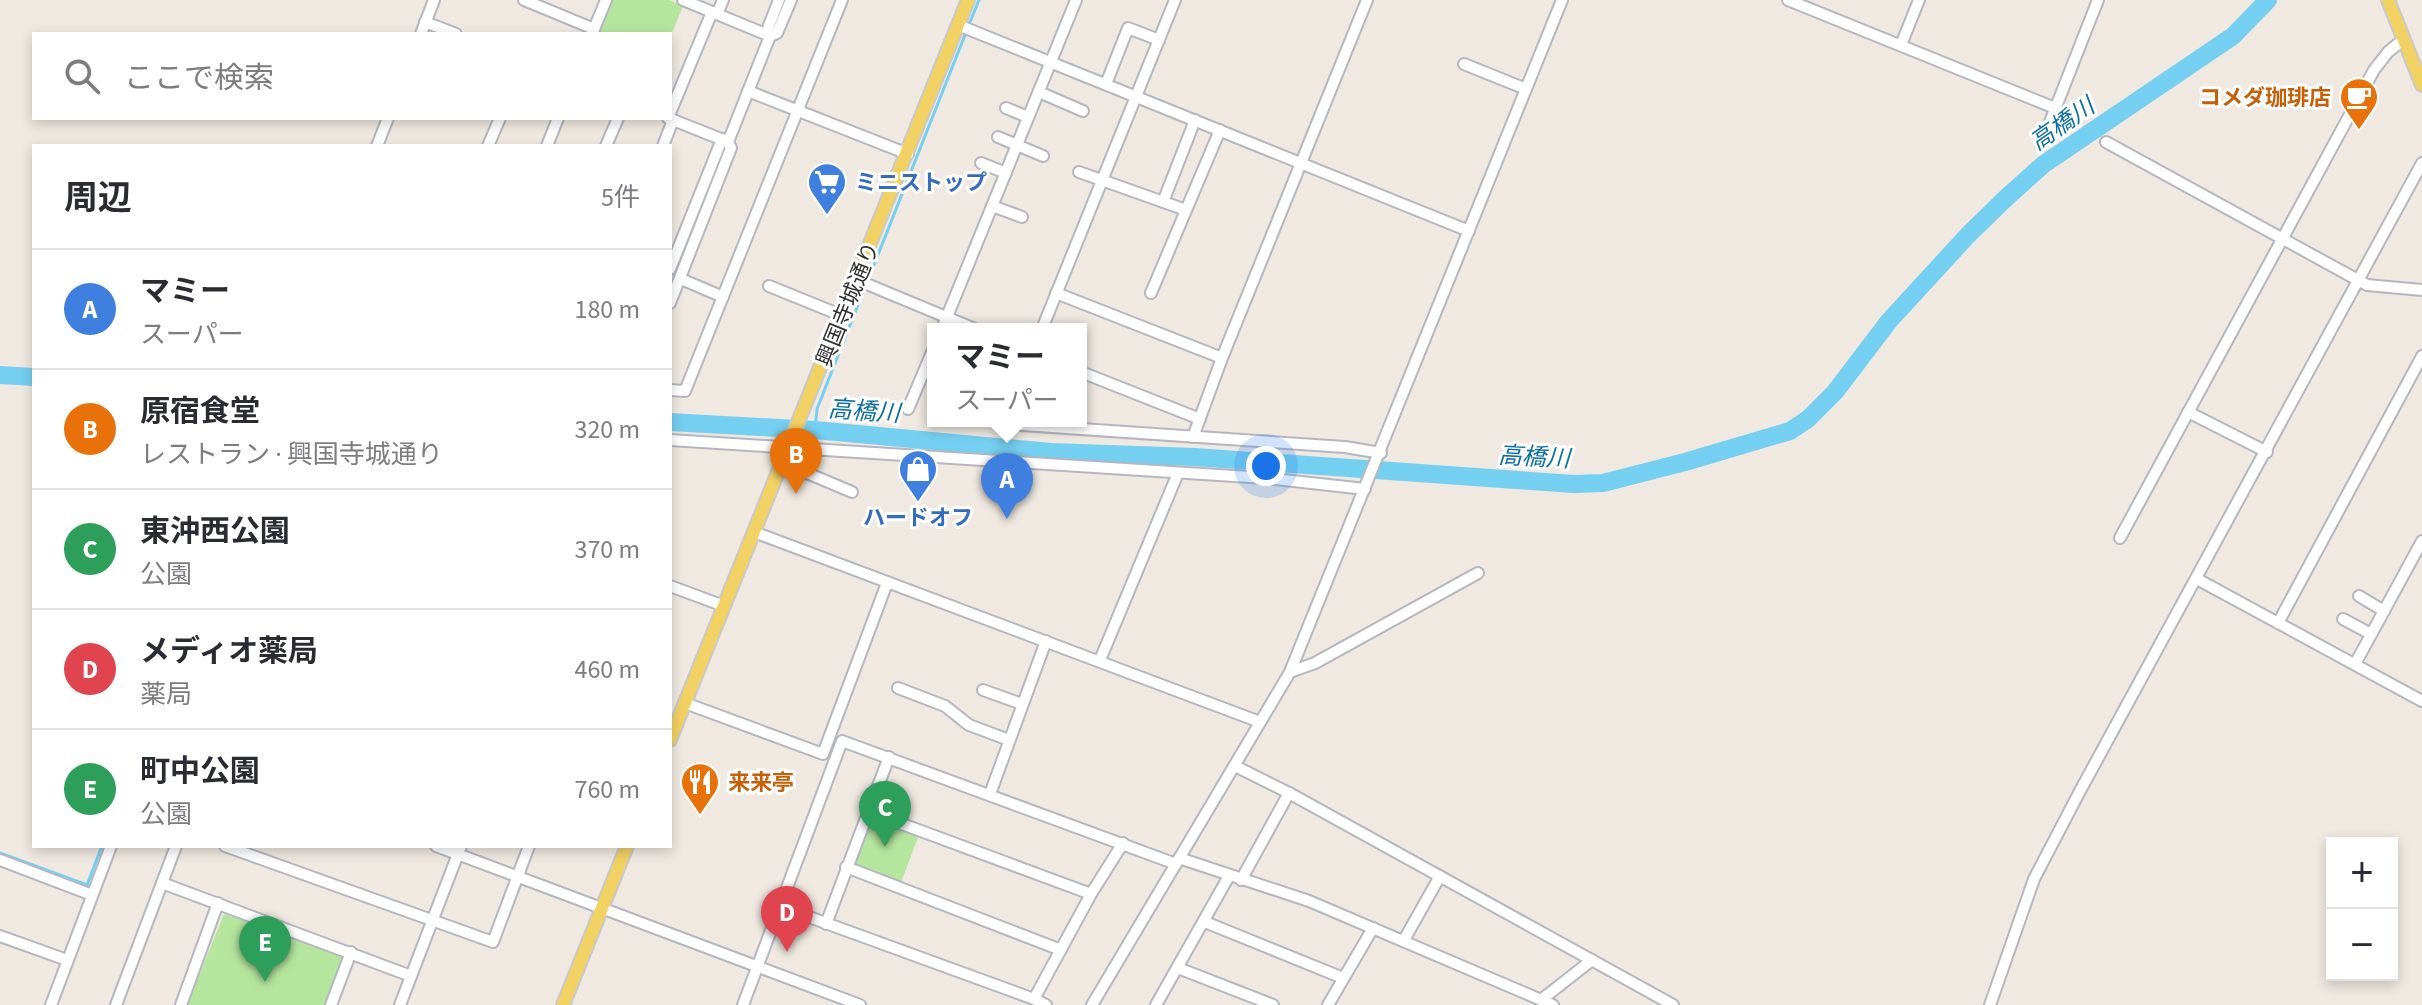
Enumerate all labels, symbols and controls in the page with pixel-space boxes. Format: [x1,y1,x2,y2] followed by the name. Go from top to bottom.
[32,32,672,120] search box
[60,54,104,98] icon: search
[124,57,274,100] text: ここで検索
[2338,76,2380,131] cafe icon: コメダ珈琲店
[2199,82,2331,114] place label: コメダ珈琲店
[2023,88,2104,159] water label: 高橋川
[806,161,848,216] supermarket icon: ミニストップ
[855,167,987,199] place label: ミニストップ
[64,174,132,223] text: 周辺
[601,179,640,216] text: 5件
[808,237,887,372] street label: 興国寺城通り
[140,270,230,313] text: マミー
[83,291,97,328] text: A
[574,291,640,328] text: 180 m
[140,316,244,353] text: スーパー
[927,323,1087,427] popup
[955,336,1045,379] text: マミー
[955,382,1059,419] text: スーパー
[140,390,260,433] text: 原宿食堂
[827,392,904,432] water label: 高橋川
[82,411,98,448] text: B
[574,411,640,448] text: 320 m
[770,428,822,494] pin: B
[140,436,443,473] text: レストラン · 興国寺城通り
[1497,438,1574,477] water label: 高橋川
[1246,446,1286,486] your location
[897,448,939,503] shop icon: ハードオフ
[981,453,1033,519] pin: A
[863,502,973,534] place label: ハードオフ
[140,510,290,553] text: 東沖西公園
[82,531,98,568] text: C
[574,531,640,568] text: 370 m
[140,556,192,593] text: 公園
[140,630,318,673] text: メディオ薬局
[82,651,98,688] text: D
[574,651,640,688] text: 460 m
[140,676,192,713] text: 薬局
[140,750,260,793] text: 町中公園
[679,761,721,816] restaurant icon: 来来亭
[728,767,794,799] place label: 来来亭
[83,771,97,808] text: E
[574,771,640,808] text: 760 m
[859,781,911,847] pin: C
[140,796,192,833] text: 公園
[2326,837,2398,981] map controls
[2326,837,2398,909] button: +
[761,886,813,952] pin: D
[2326,909,2398,981] button: −
[239,916,291,982] pin: E

